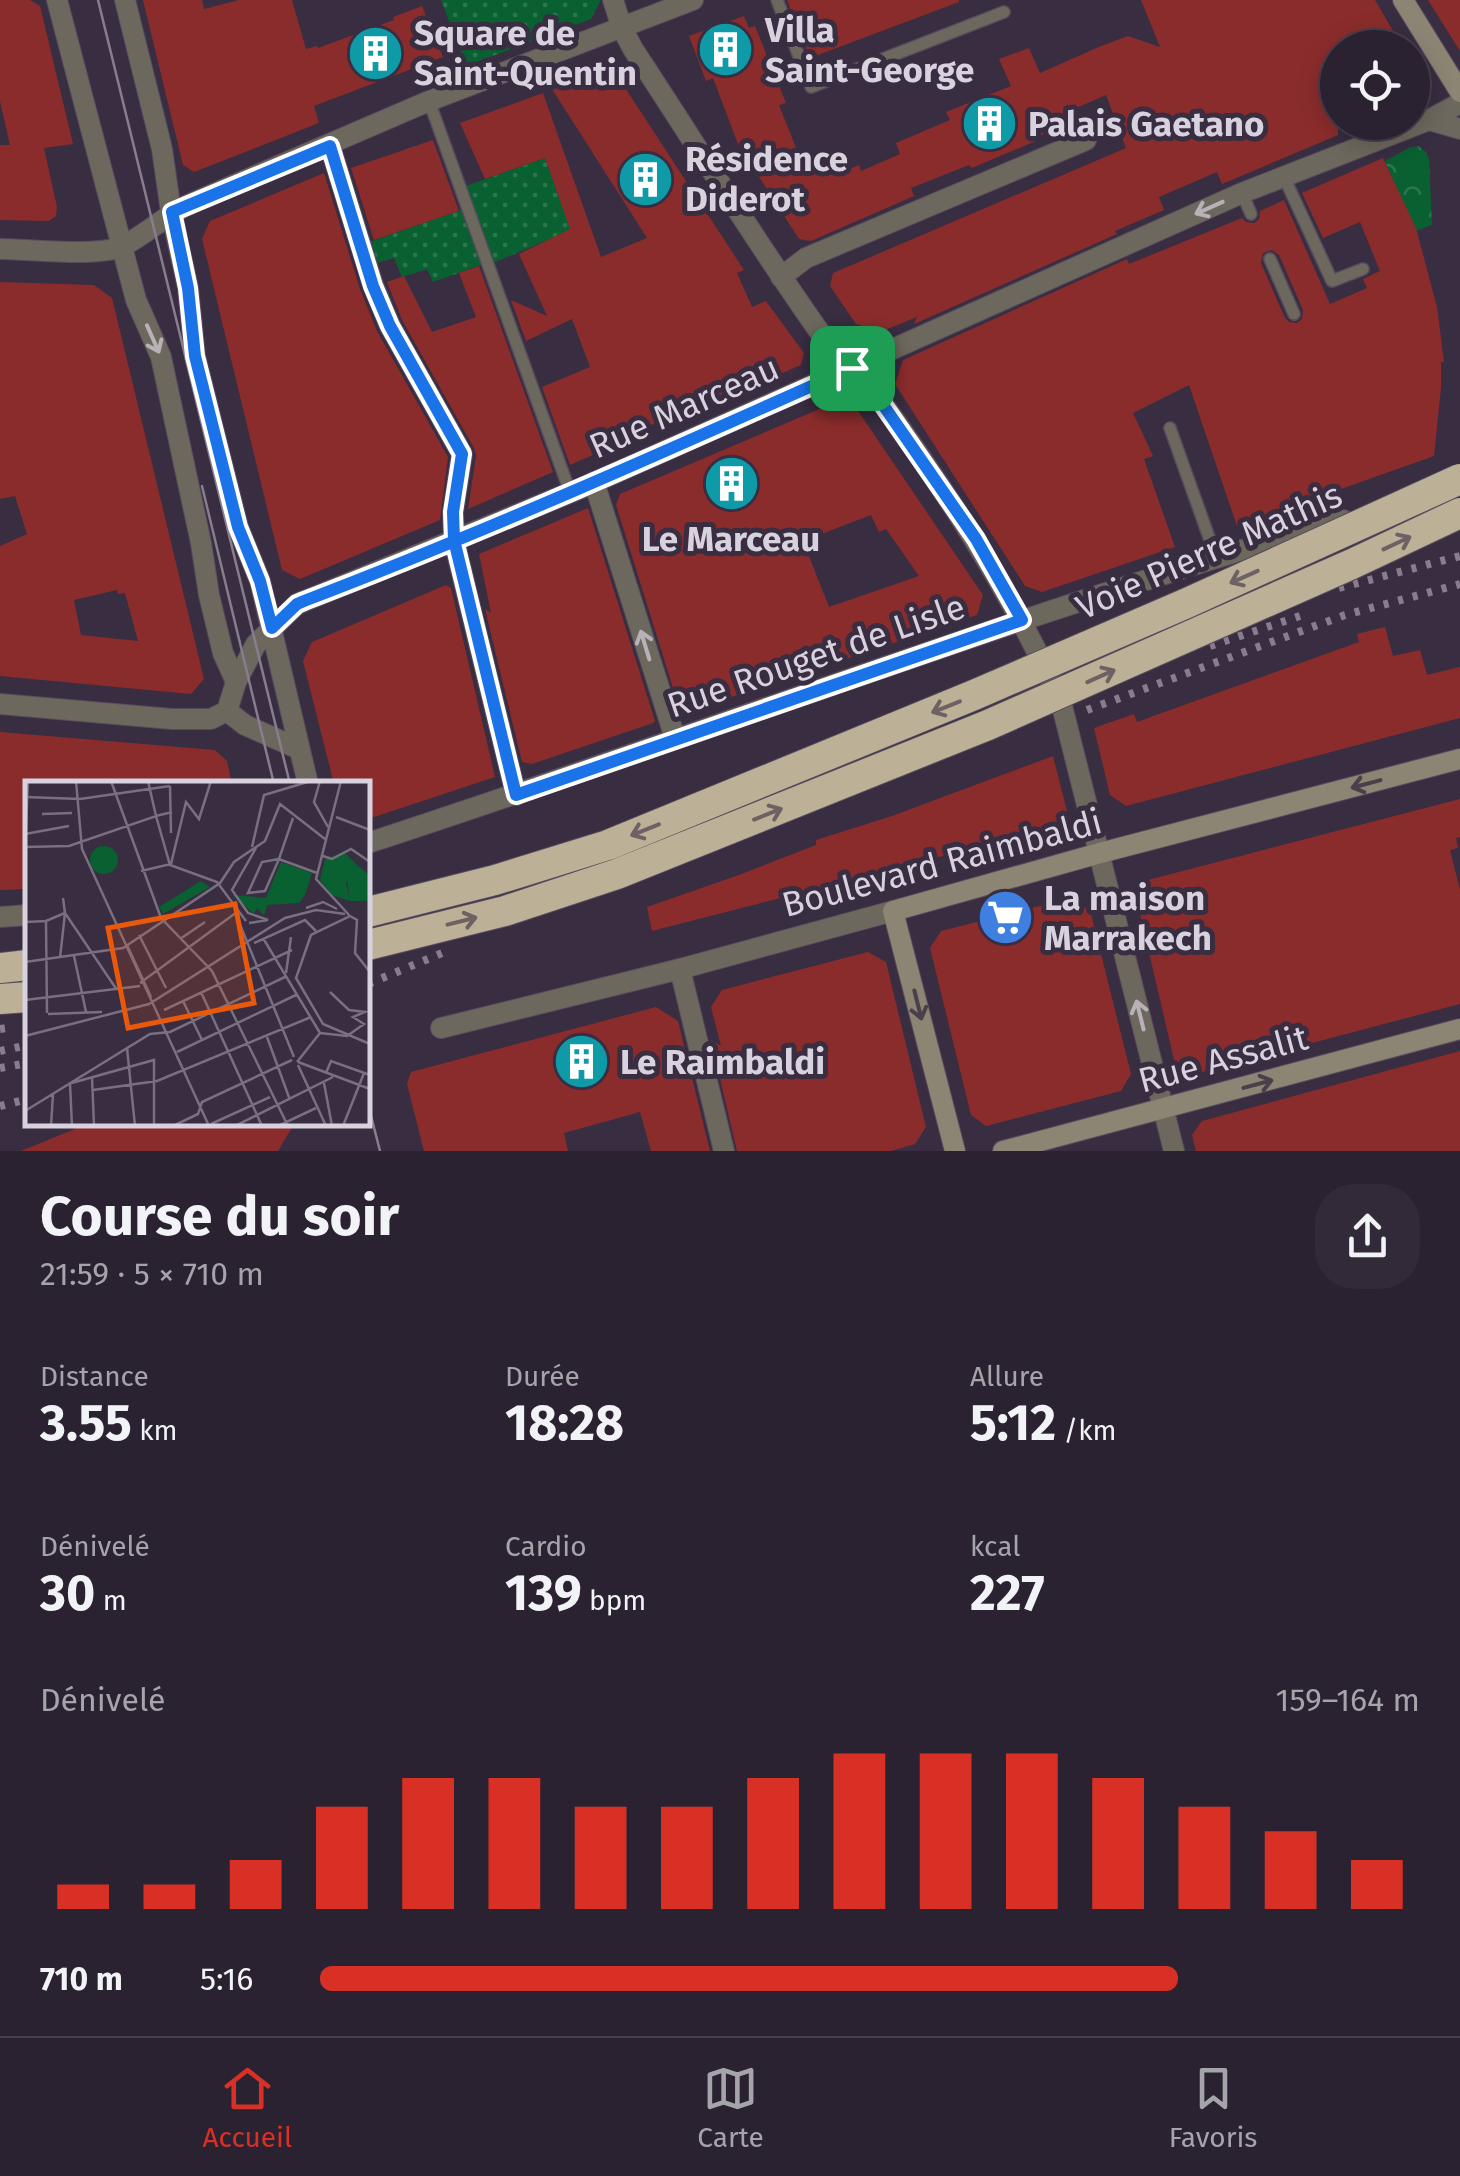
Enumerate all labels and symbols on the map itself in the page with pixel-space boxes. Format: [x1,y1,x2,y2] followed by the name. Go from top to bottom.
[764,9,974,91] place label: Villa Saint-George
[414,12,637,94] place label: Square de Saint-Quentin
[696,20,756,80] building icon: Villa Saint-George
[345,23,405,83] building icon: Square de Saint-Quentin
[959,94,1019,154] building icon: Palais Gaetano
[1028,103,1264,145] place label: Palais Gaetano
[685,138,848,220] place label: Résidence Diderot
[616,149,676,209] building icon: Résidence Diderot
[1194,200,1225,218] one-way arrow
[145,323,163,354] one-way arrow
[810,326,895,411] pin
[583,347,785,467] street label: Rue Marceau
[701,453,761,513] building icon: Le Marceau
[1070,474,1348,628] street label: Voie Pierre Mathis
[642,518,820,560] place label: Le Marceau
[1382,533,1412,551] one-way arrow
[1229,569,1260,587] one-way arrow
[662,585,970,727] street label: Rue Rouget de Lisle
[635,630,653,662] one-way arrow
[1085,666,1116,684] one-way arrow
[931,699,962,717] one-way arrow
[1351,775,1382,794] one-way arrow
[25,781,370,1126] inset map
[778,800,1106,926] street label: Boulevard Raimbaldi
[753,803,783,821] one-way arrow
[630,822,661,840] one-way arrow
[1044,877,1212,959] place label: La maison Marrakech
[975,888,1035,948] supermarket icon: La maison Marrakech
[445,911,477,929] one-way arrow
[910,988,928,1020] one-way arrow
[1130,1000,1148,1032] one-way arrow
[1134,1016,1313,1102] street label: Rue Assalit
[551,1032,611,1092] building icon: Le Raimbaldi
[620,1041,825,1083] place label: Le Raimbaldi
[1242,1073,1273,1092] one-way arrow

